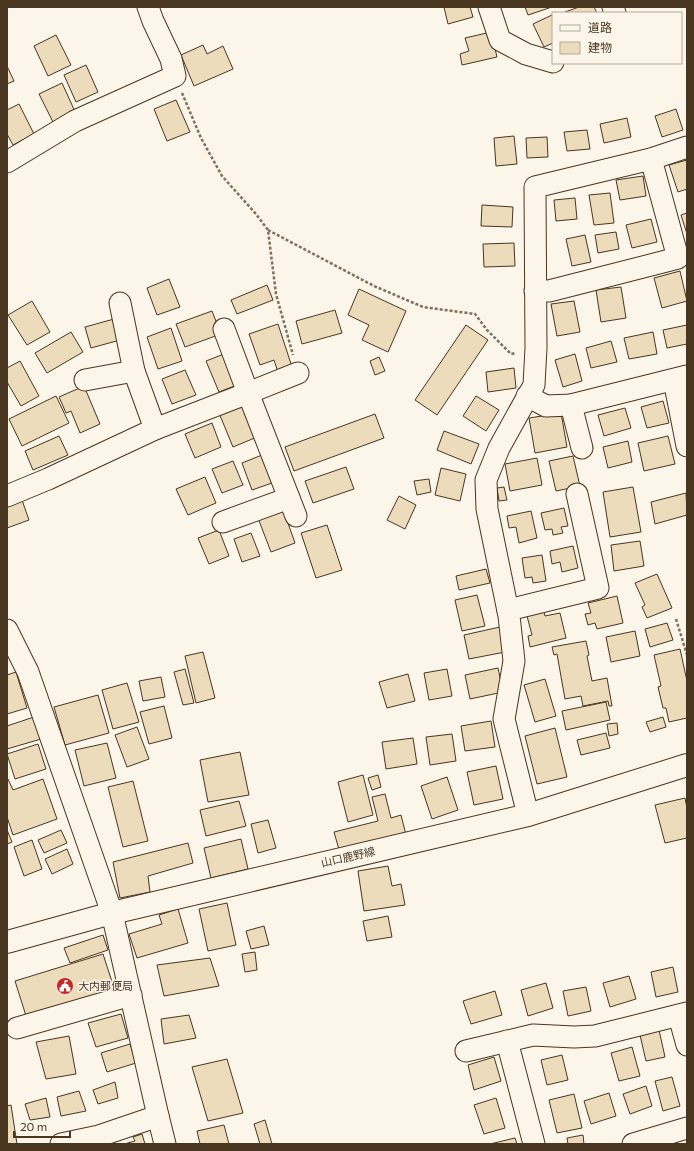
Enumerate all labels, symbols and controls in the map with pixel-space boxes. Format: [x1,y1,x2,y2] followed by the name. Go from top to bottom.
[552,12,682,64] legend
[588,20,612,34] text: 道路
[588,40,612,54] text: 建物
[320,844,376,869] street label: 山口鹿野線
[55,976,75,996] public building icon: 大内郵便局
[78,979,133,992] place label: 大内郵便局
[14,1113,70,1139] scale bar
[20,1119,47,1133] text: 20 m

